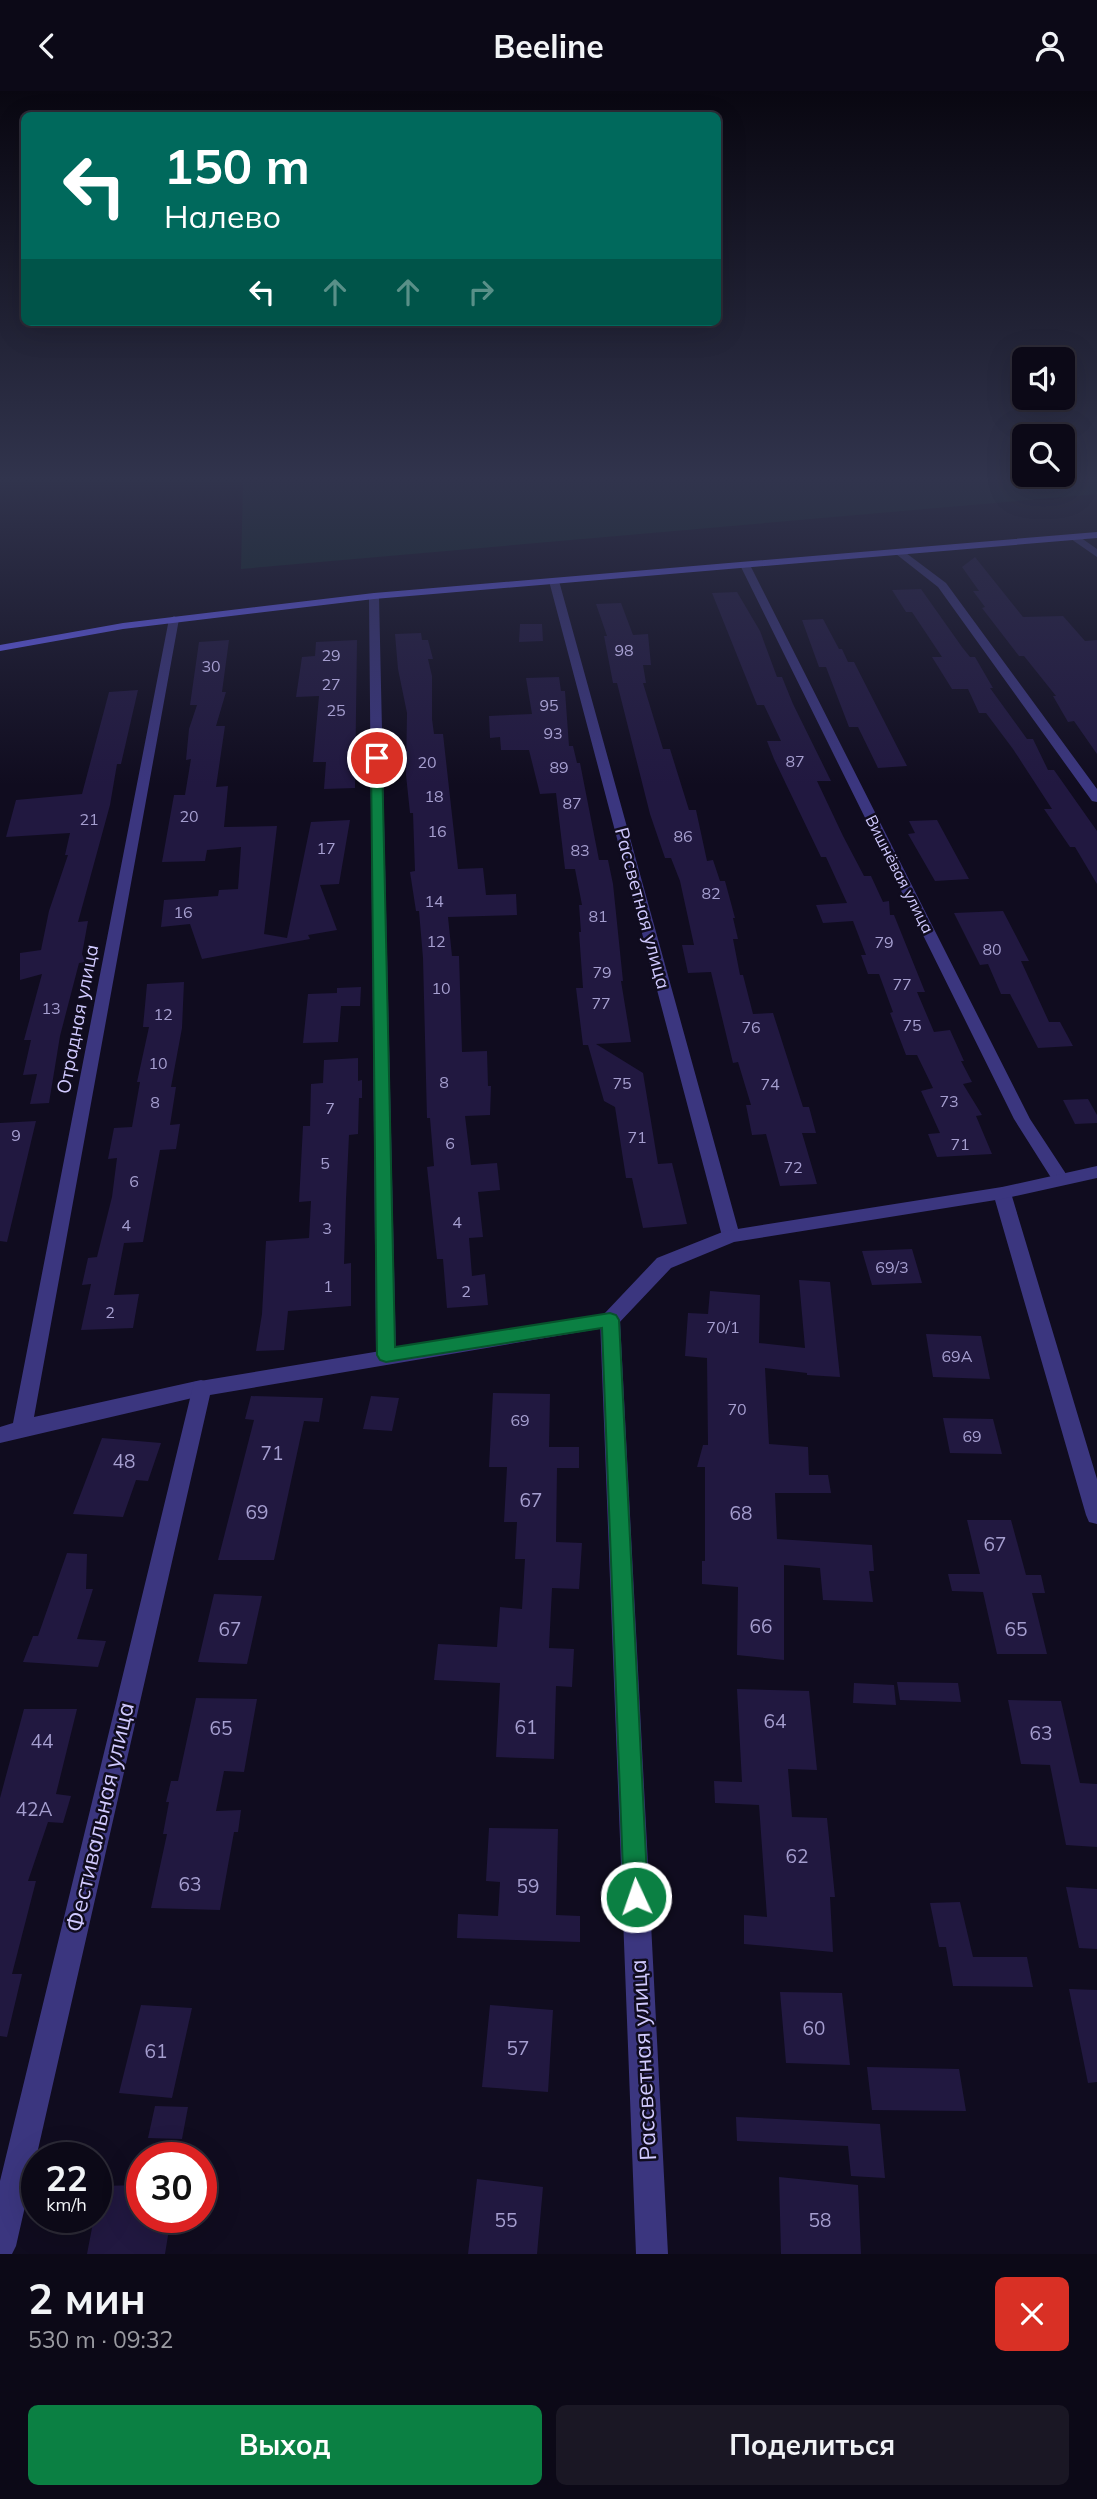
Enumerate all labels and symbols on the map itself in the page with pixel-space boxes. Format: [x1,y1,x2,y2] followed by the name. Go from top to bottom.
[614,640,634,660] house number: 98
[321,645,341,665] house number: 29
[201,656,221,676] house number: 30
[321,674,341,694] house number: 27
[539,695,559,715] house number: 95
[326,700,346,720] house number: 25
[543,723,563,743] house number: 93
[347,728,407,788] pin
[785,751,805,771] house number: 87
[417,752,437,772] house number: 20
[549,757,569,777] house number: 89
[424,786,444,806] house number: 18
[562,793,582,813] house number: 87
[179,806,199,826] house number: 20
[79,809,99,829] house number: 21
[862,811,938,937] street label: Вишнёвая улица
[427,821,447,841] house number: 16
[610,825,676,991] street label: Рассветная улица
[673,826,693,846] house number: 86
[316,838,336,858] house number: 17
[570,840,590,860] house number: 83
[701,883,721,903] house number: 82
[424,891,444,911] house number: 14
[173,902,193,922] house number: 16
[588,906,608,926] house number: 81
[426,931,446,951] house number: 12
[874,932,894,952] house number: 79
[982,939,1002,959] house number: 80
[51,942,103,1096] street label: Отрадная улица
[592,962,612,982] house number: 79
[892,974,912,994] house number: 77
[431,978,451,998] house number: 10
[591,993,611,1013] house number: 77
[41,998,61,1018] house number: 13
[153,1004,173,1024] house number: 12
[902,1015,922,1035] house number: 75
[741,1017,761,1037] house number: 76
[148,1053,168,1073] house number: 10
[439,1072,449,1092] house number: 8
[612,1073,632,1093] house number: 75
[760,1074,780,1094] house number: 74
[939,1091,959,1111] house number: 73
[150,1092,160,1112] house number: 8
[325,1098,335,1118] house number: 7
[11,1125,21,1145] house number: 9
[627,1127,647,1147] house number: 71
[445,1133,455,1153] house number: 6
[950,1134,970,1154] house number: 71
[320,1153,330,1173] house number: 5
[783,1157,803,1177] house number: 72
[129,1171,139,1191] house number: 6
[452,1212,462,1232] house number: 4
[121,1215,131,1235] house number: 4
[322,1218,332,1238] house number: 3
[875,1257,909,1277] house number: 69/3
[323,1276,333,1296] house number: 1
[461,1281,471,1301] house number: 2
[105,1302,115,1322] house number: 2
[706,1317,740,1337] house number: 70/1
[942,1346,973,1366] house number: 69А
[727,1399,747,1419] house number: 70
[510,1410,530,1430] house number: 69
[962,1426,982,1446] house number: 69
[261,1441,283,1465] house number: 71
[113,1449,135,1473] house number: 48
[520,1488,542,1512] house number: 67
[246,1500,268,1524] house number: 69
[730,1501,752,1525] house number: 68
[984,1532,1006,1556] house number: 67
[750,1614,772,1638] house number: 66
[219,1617,241,1641] house number: 67
[1005,1617,1027,1641] house number: 65
[59,1699,140,1935] street label: Фестивальная улица
[764,1709,786,1733] house number: 64
[515,1715,537,1739] house number: 61
[210,1716,232,1740] house number: 65
[1030,1721,1052,1745] house number: 63
[31,1729,53,1753] house number: 44
[16,1797,52,1821] house number: 42А
[786,1844,808,1868] house number: 62
[599,1860,673,1934] position arrow
[179,1872,201,1896] house number: 63
[517,1874,539,1898] house number: 59
[623,1959,662,2161] street label: Рассветная улица
[803,2016,825,2040] house number: 60
[507,2036,529,2060] house number: 57
[145,2039,167,2063] house number: 61
[126,2142,217,2233] speed limit sign: 30
[495,2208,517,2232] house number: 55
[809,2208,831,2232] house number: 58

